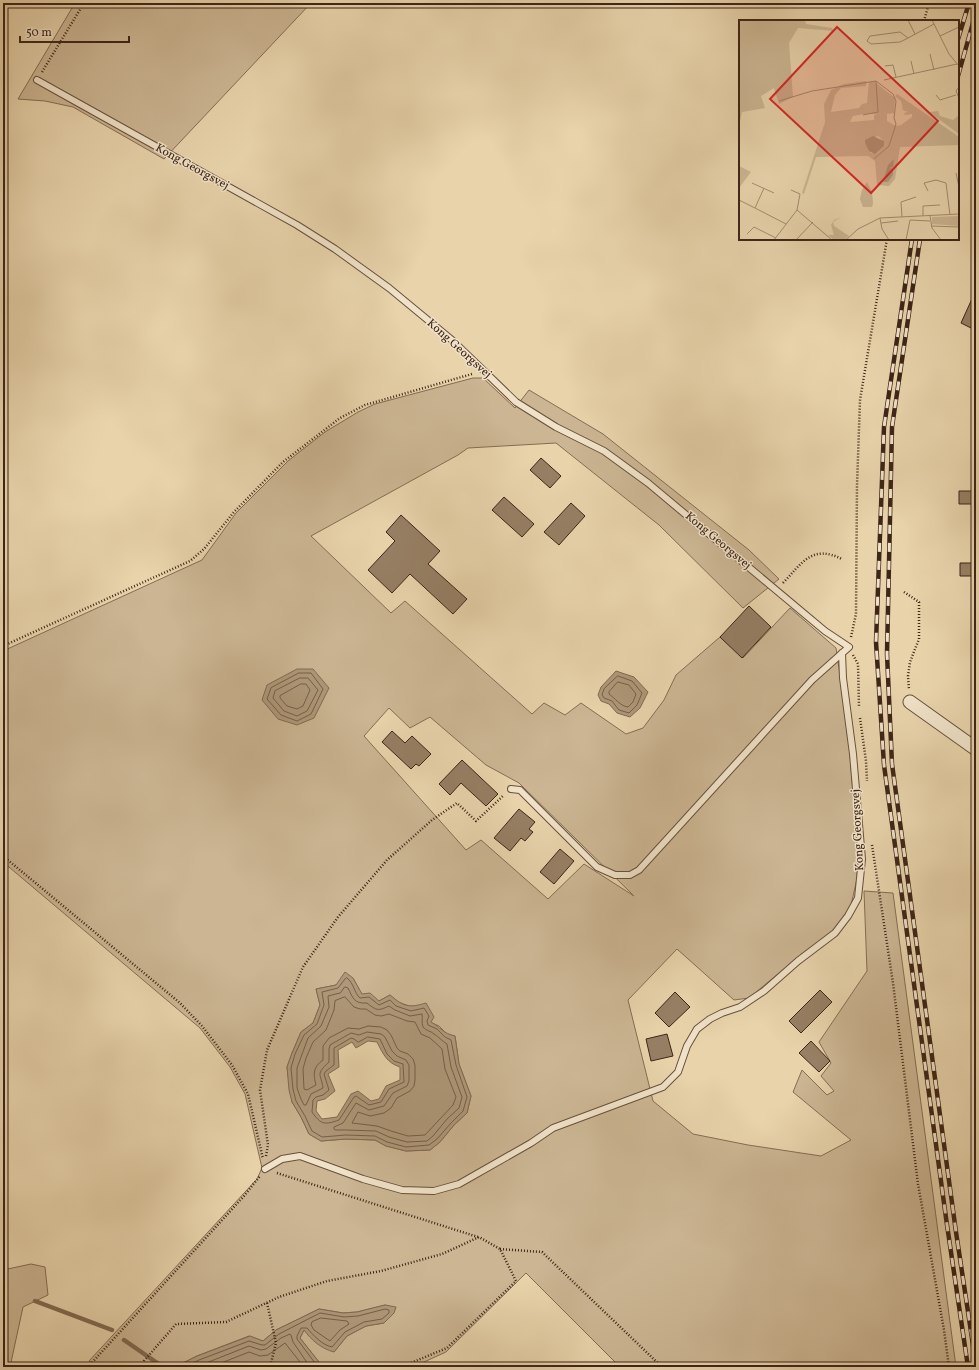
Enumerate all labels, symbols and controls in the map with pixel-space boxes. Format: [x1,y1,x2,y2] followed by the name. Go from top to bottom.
[20,18,129,44] scale bar
[739,20,959,240] inset map
[26,25,52,41] text: 50 m
[152,140,232,194] street label: Kong Georgsvej
[423,316,495,382] street label: Kong Georgsvej
[681,509,755,573] street label: Kong Georgsvej
[848,789,868,871] street label: Kong Georgsvej

